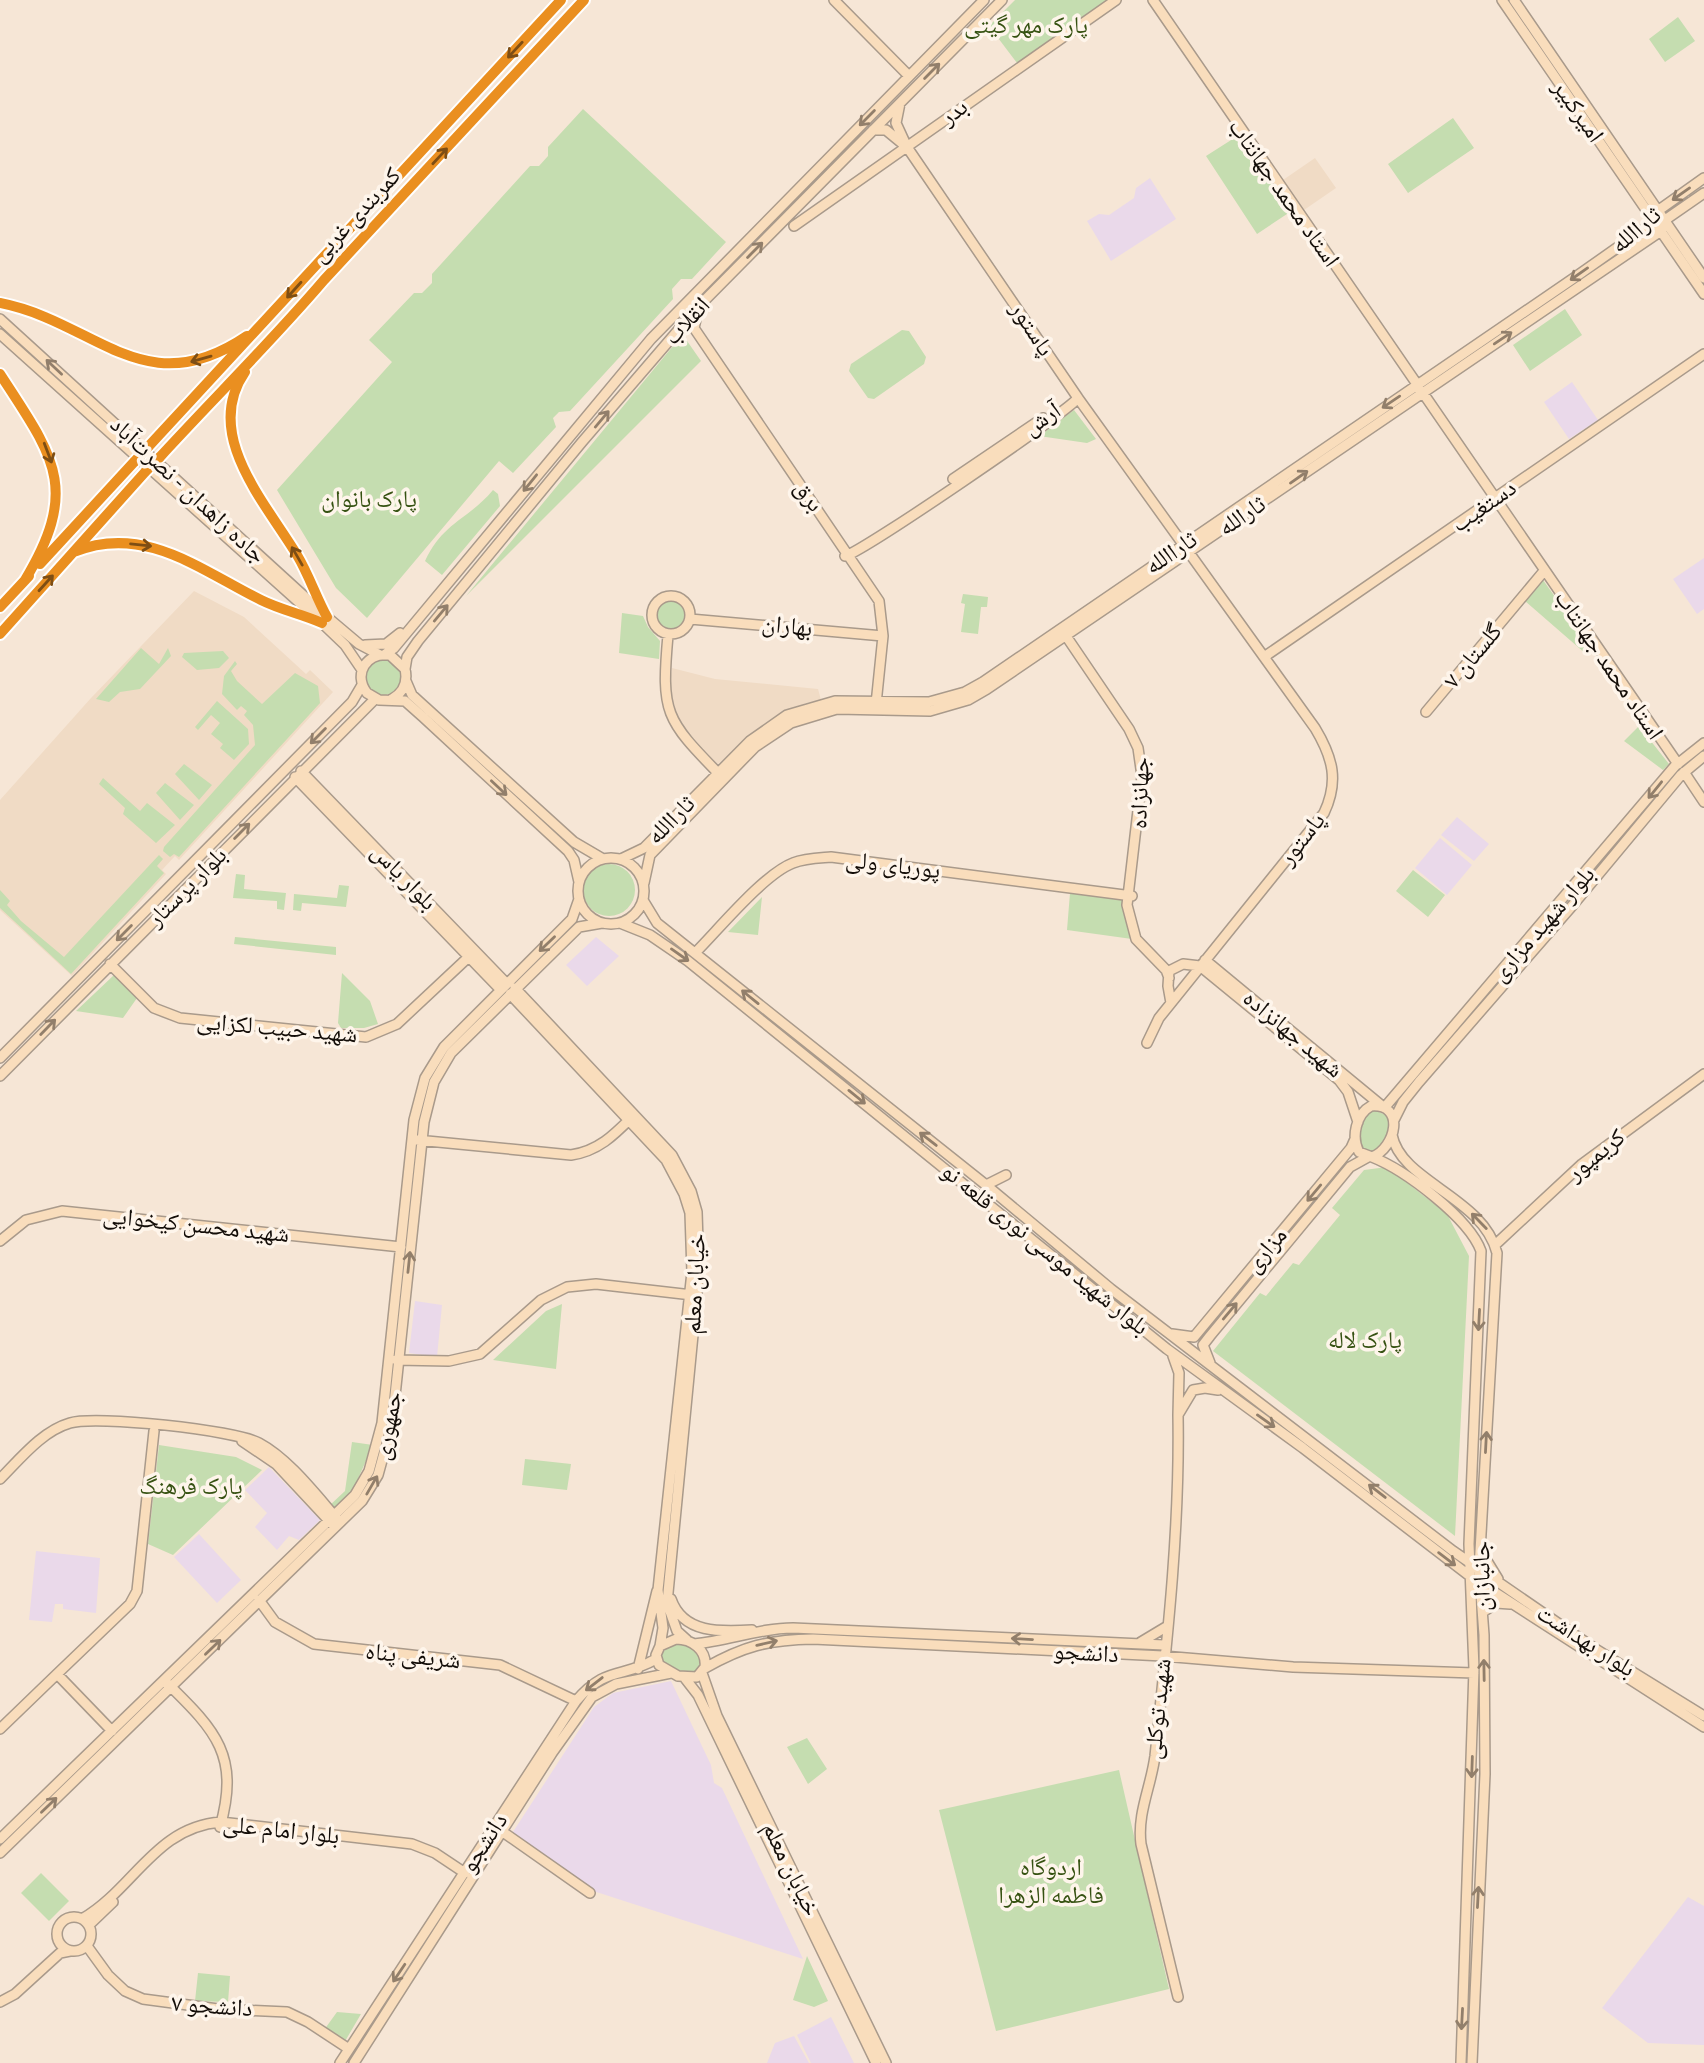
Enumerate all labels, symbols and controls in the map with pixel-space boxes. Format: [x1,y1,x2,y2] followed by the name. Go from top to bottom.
[964,8,1088,43] park label: پارک مهر گیتی
[506,41,523,58] one-way arrow
[923,63,940,80] one-way arrow
[1543,71,1612,150] street label: امیرکبیر
[932,90,975,135] street label: بدر
[859,110,876,127] one-way arrow
[1220,112,1348,274] street label: استاد محمد جهانتاب
[431,148,448,165] one-way arrow
[303,159,409,270] street label: کمربندی غربی
[1672,187,1691,201] one-way arrow
[1603,198,1669,262] street label: ثاراالله
[746,242,763,259] one-way arrow
[1570,267,1589,281] one-way arrow
[286,281,303,298] one-way arrow
[656,289,718,353] street label: انقلاب
[1001,294,1063,363] street label: پاستور
[1493,331,1512,345] one-way arrow
[191,354,213,367] one-way arrow
[46,358,63,375] one-way arrow
[1016,393,1069,444] street label: آرش
[1381,395,1401,409] one-way arrow
[102,408,274,572] street label: جاده زاهدان - نصرت‌آباد
[594,410,610,428] one-way arrow
[43,441,55,463] one-way arrow
[1289,470,1308,484] one-way arrow
[1444,471,1524,541] street label: دستغیب
[522,473,538,491] one-way arrow
[786,473,832,519] street label: برق
[321,482,417,517] park label: پارک بانوان
[1211,487,1273,545] street label: ثارالله
[1138,522,1205,583] street label: ثاراالله
[129,538,152,551] one-way arrow
[290,547,304,567] one-way arrow
[38,574,54,592] one-way arrow
[1546,583,1672,747] street label: استاد محمد جهانتاب
[433,604,449,622] one-way arrow
[760,606,814,646] street label: بهاران
[1435,616,1511,696] street label: گلستان ۷
[310,728,327,745] one-way arrow
[1121,756,1159,830] street label: جهانزاده
[490,779,507,796] one-way arrow
[1647,780,1663,798] one-way arrow
[639,787,704,852] street label: ثاراالله
[1269,805,1334,874] street label: پاستور
[233,823,250,840] one-way arrow
[363,835,445,919] street label: بلوار یاس
[138,839,235,936] street label: بلوار پرستار
[843,842,943,888] street label: پوریای ولی
[1483,858,1603,990] street label: بلوار شهید مزاری
[115,924,132,941] one-way arrow
[539,935,556,952] one-way arrow
[670,948,689,962] one-way arrow
[1235,981,1351,1087] street label: شهید جهانزاده
[742,989,760,1005] one-way arrow
[195,1004,359,1052] street label: شهید حبیب لکزایی
[39,1019,56,1036] one-way arrow
[848,1089,866,1105] one-way arrow
[1558,1120,1633,1190] street label: کریمپور
[920,1131,938,1147] one-way arrow
[933,1154,1157,1344] street label: بلوار شهید موسی نوری قلعه نو
[1306,1183,1322,1201] one-way arrow
[101,1198,291,1252] street label: شهید محسن کیخوایی
[1470,1213,1487,1230] one-way arrow
[1236,1219,1296,1281] street label: مزاری
[675,1233,715,1335] street label: خیابان معلم
[403,1252,416,1274] one-way arrow
[1222,1303,1238,1321] one-way arrow
[1473,1308,1486,1331] one-way arrow
[1328,1323,1402,1358] park label: پارک لاله
[364,1388,412,1464] street label: جمهوری
[1256,1414,1275,1428] one-way arrow
[1480,1432,1493,1454] one-way arrow
[139,1469,243,1504] park label: پارک فرهنگ
[365,1476,379,1496] one-way arrow
[1368,1484,1386,1499] one-way arrow
[1464,1541,1500,1611] street label: جانبازان
[1437,1551,1456,1566] one-way arrow
[1530,1596,1642,1686] street label: بلوار بهداشت
[1011,1633,1034,1646] one-way arrow
[364,1634,462,1678] street label: شریفی پناه
[1052,1634,1120,1672] street label: دانشجو
[755,1635,778,1649] one-way arrow
[204,1639,221,1656] one-way arrow
[1135,1657,1181,1761] street label: شهید توکلی
[1477,1658,1491,1681] one-way arrow
[585,1676,604,1691] one-way arrow
[1465,1755,1478,1778] one-way arrow
[40,1797,57,1814] one-way arrow
[221,1806,341,1854] street label: بلوار امام علی
[452,1806,516,1880] street label: دانشجو
[753,1816,829,1922] street label: خیابان معلم
[998,1850,1104,1913] park label: اردوگاه فاطمه الزهرا
[1472,1886,1485,1909] one-way arrow
[392,1963,406,1982] one-way arrow
[170,1986,254,2026] street label: دانشجو ۷
[1456,2007,1469,2030] one-way arrow

